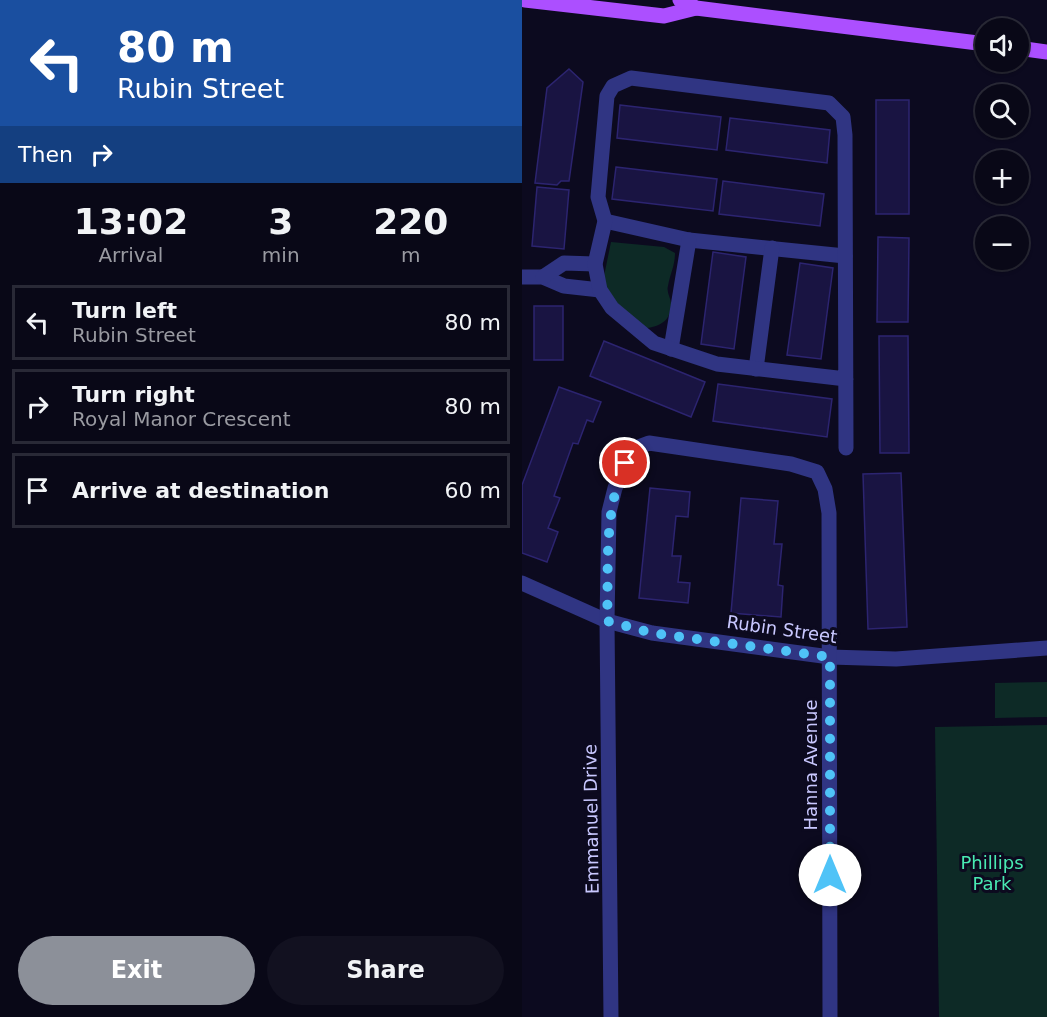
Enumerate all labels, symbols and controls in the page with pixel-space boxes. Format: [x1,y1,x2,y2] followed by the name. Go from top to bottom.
[975,18,1029,270] map controls
[975,18,1029,72] button: sound
[117,23,234,72] text: 80 m
[18,24,96,102] icon: left
[117,73,284,104] text: Rubin Street
[975,84,1029,138] button: search
[85,138,118,171] icon: right
[18,142,73,167] text: Then
[975,150,1029,204] button: +
[74,201,188,242] text: 13:02
[268,201,293,242] text: 3
[373,201,448,242] text: 220
[975,216,1029,270] button: −
[98,243,163,267] text: Arrival
[262,243,300,267] text: min
[401,243,421,267] text: m
[72,298,177,323] text: Turn left
[21,306,54,339] icon: left
[445,310,501,335] text: 80 m
[72,323,196,347] text: Rubin Street
[72,382,195,407] text: Turn right
[21,390,54,423] icon: right
[445,394,501,419] text: 80 m
[72,407,291,431] text: Royal Manor Crescent
[599,437,650,488] pin
[608,446,641,479] icon: arrive
[21,474,54,507] icon: arrive
[72,478,329,503] text: Arrive at destination
[445,478,501,503] text: 60 m
[725,611,839,647] street label: Rubin Street
[800,699,821,831] street label: Hanna Avenue
[579,744,603,894] street label: Emmanuel Drive
[798,843,862,907] position arrow
[960,852,1024,894] park label: Phillips Park
[18,936,255,1005] button: Exit
[267,936,504,1005] button: Share

